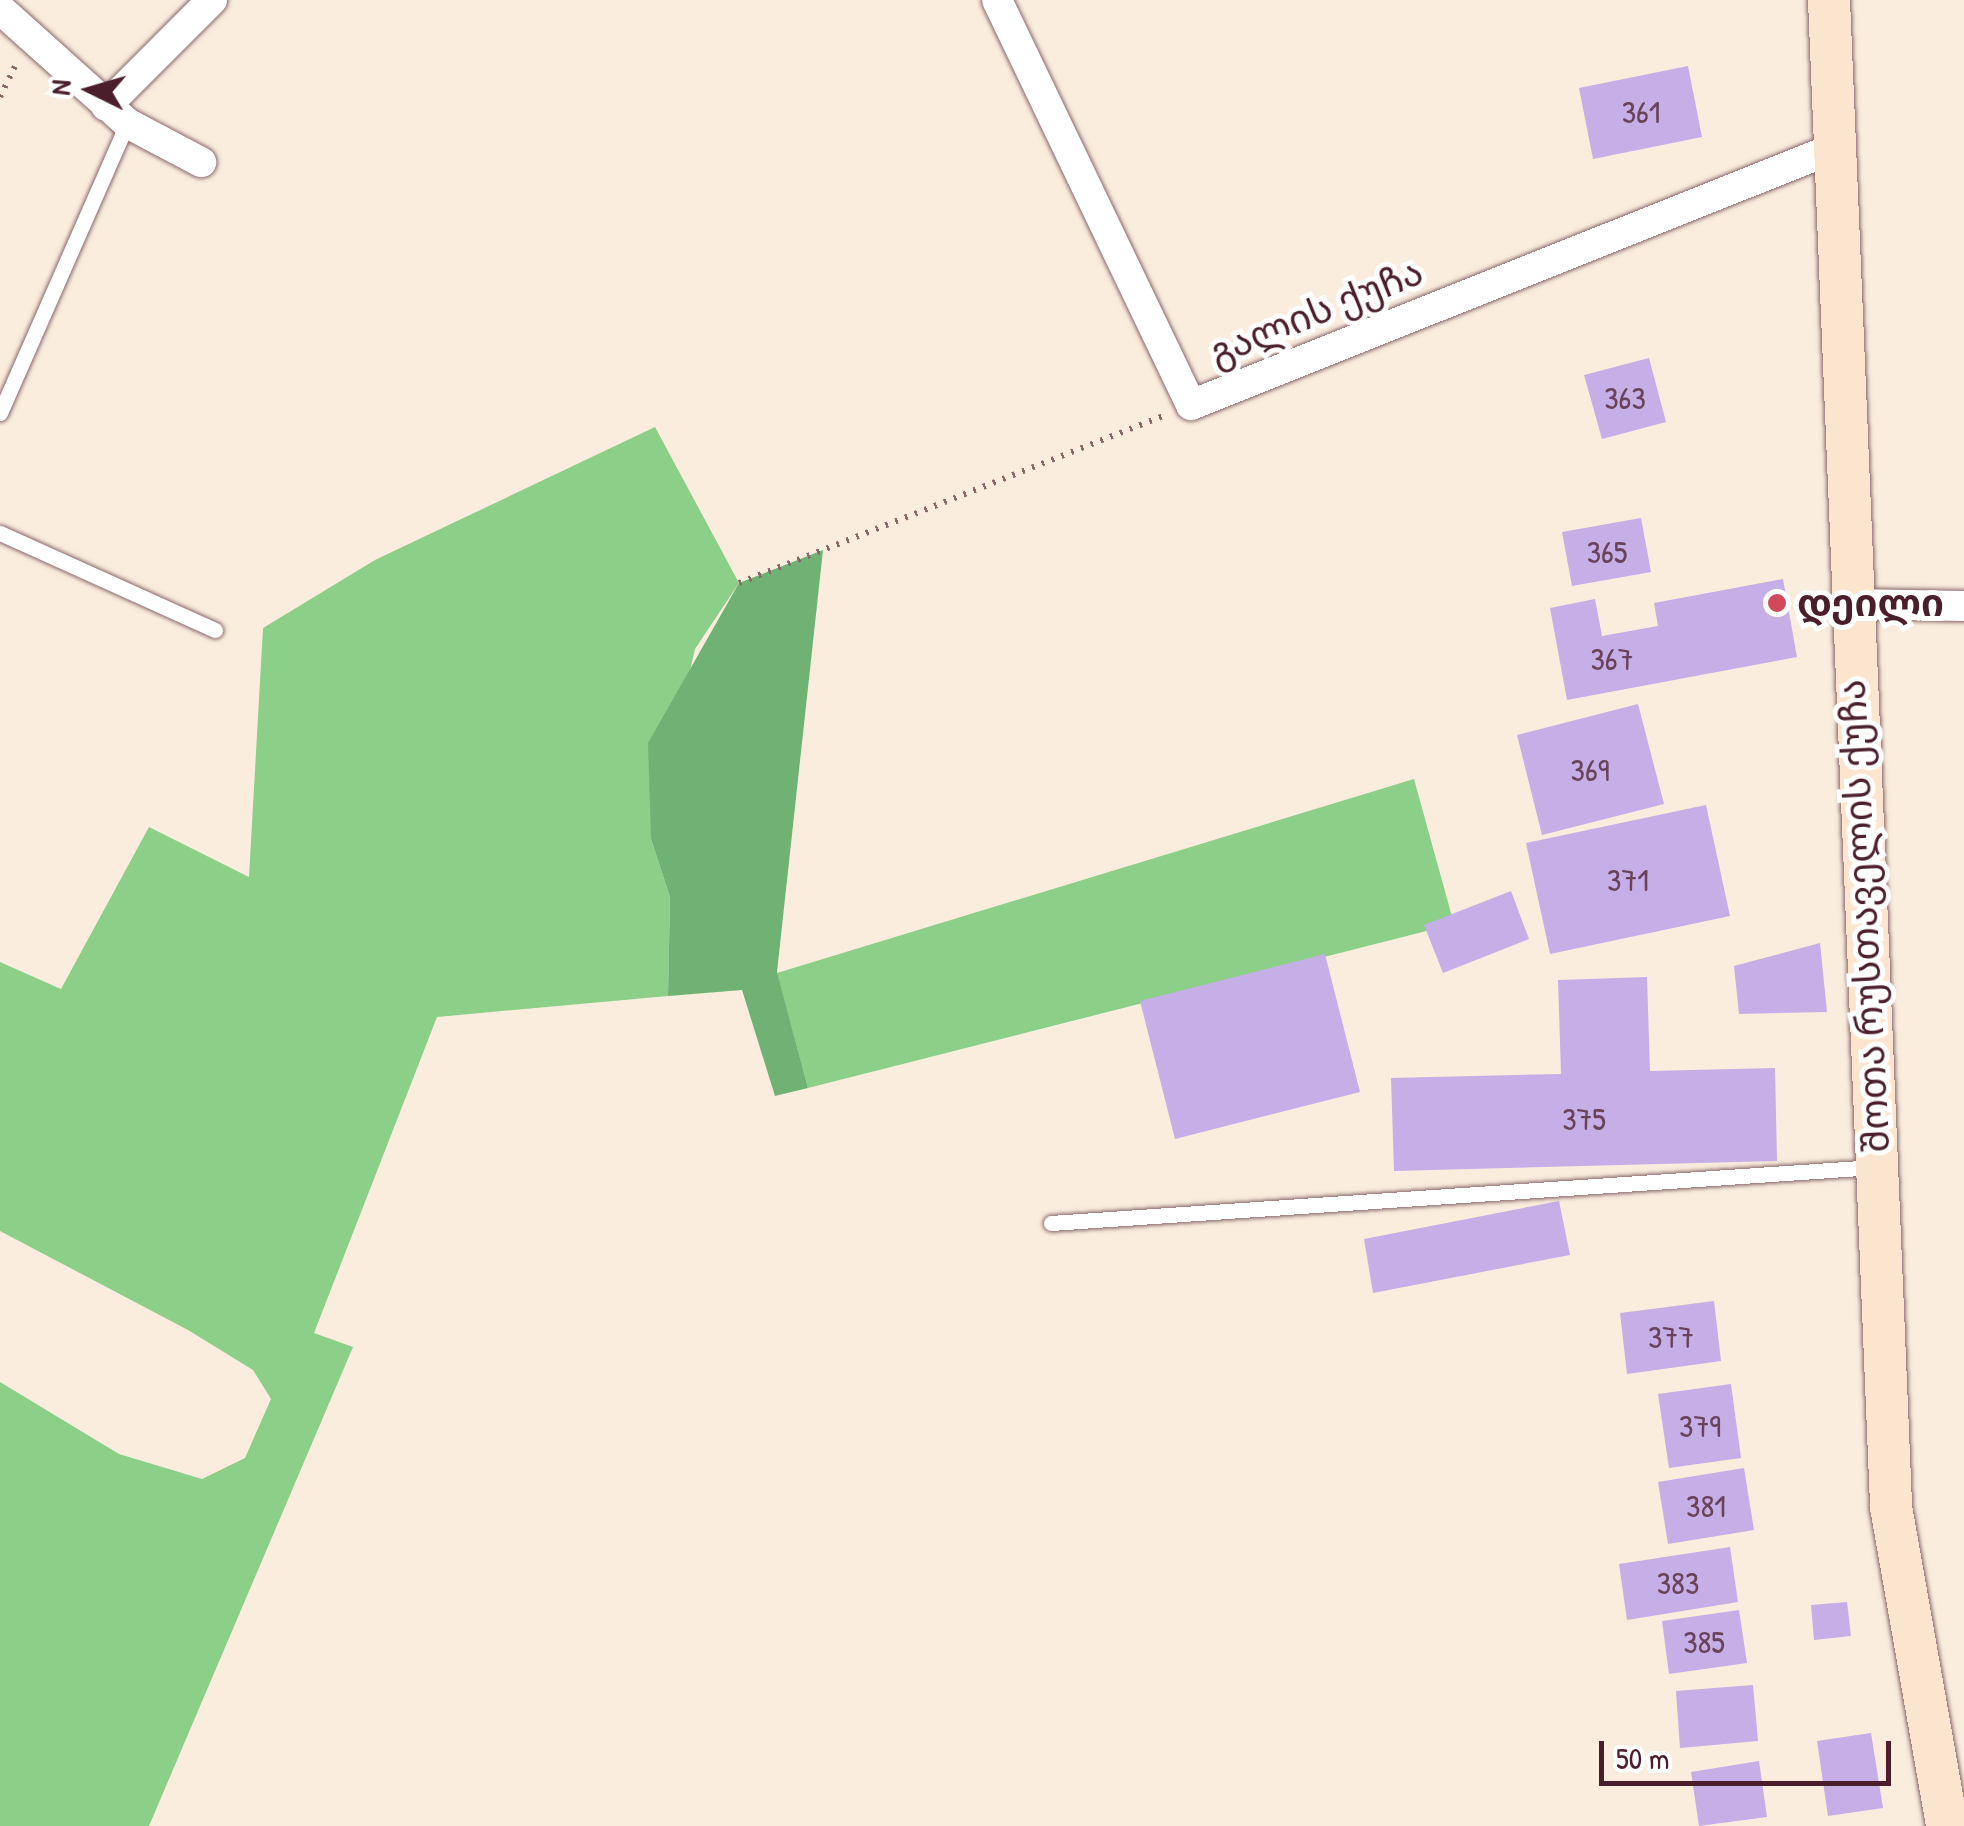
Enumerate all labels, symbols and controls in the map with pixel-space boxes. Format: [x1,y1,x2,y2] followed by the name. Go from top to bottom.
[40,40,140,140] north arrow
[41,78,80,96] text: N
[1622,93,1660,131] house number: 361
[1202,248,1430,376] street label: გალის ქუჩა
[1604,379,1646,417] house number: 363
[1587,533,1627,571] house number: 365
[1797,580,1944,626] place label: დეილი
[1766,592,1788,614] marker: დეილი
[1591,640,1633,678] house number: 367
[1829,678,1899,1154] street label: შოთა რუსთაველის ქუჩა
[1571,751,1609,789] house number: 369
[1607,861,1649,899] house number: 371
[1562,1100,1606,1138] house number: 375
[1648,1318,1694,1356] house number: 377
[1679,1407,1721,1445] house number: 379
[1686,1487,1726,1525] house number: 381
[1657,1564,1699,1602] house number: 383
[1683,1623,1725,1661] house number: 385
[1604,1721,1896,1783] scale bar
[1616,1738,1669,1778] text: 50 m

